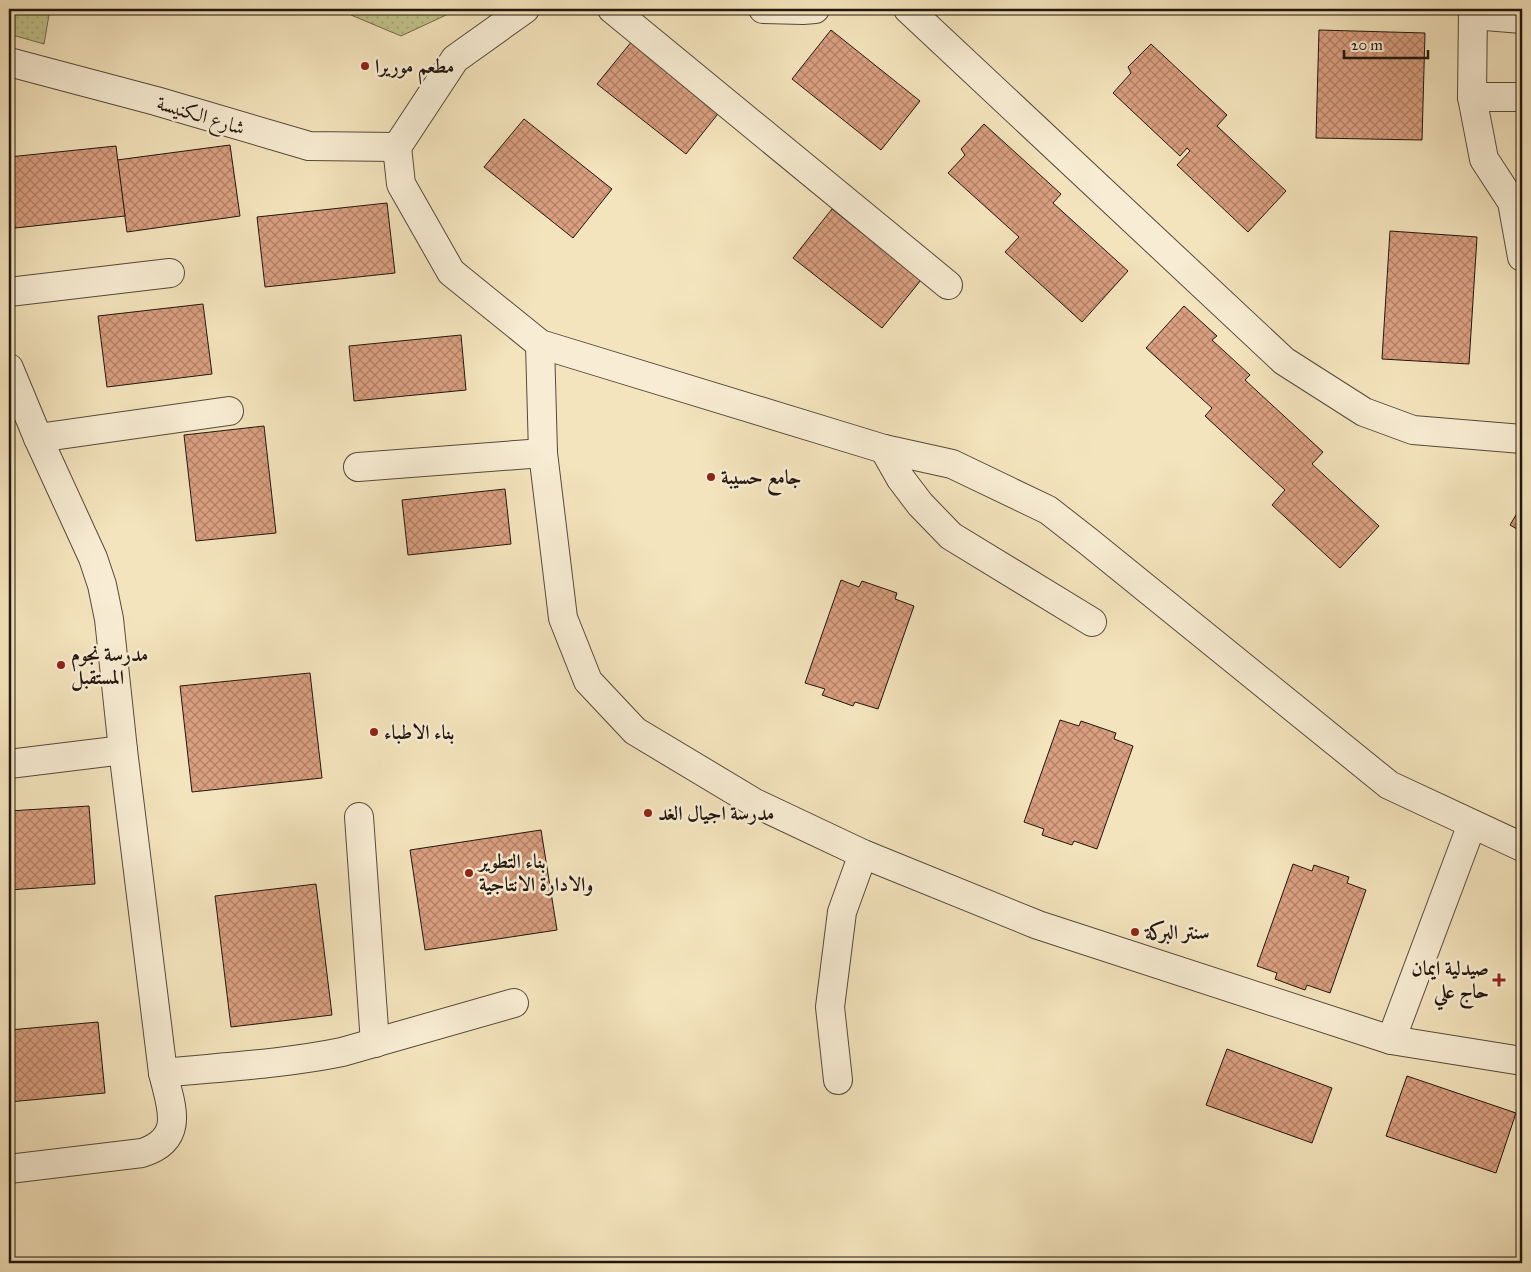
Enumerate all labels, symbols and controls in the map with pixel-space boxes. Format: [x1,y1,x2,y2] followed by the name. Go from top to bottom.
[1344,28,1427,60] scale bar
[1351,36,1383,54] text: 20 m
[375,54,454,85] place label: مطعم موريرا
[359,60,371,72] marker: مطعم موريرا
[152,90,248,146] street label: شارع الكنيسة
[721,465,801,496] place label: جامع حسيبة
[705,471,717,483] marker: جامع حسيبة
[71,642,148,691] place label: مدرسة نجوم المستقبل
[55,659,67,671] marker: مدرسة نجوم المستقبل
[384,720,454,745] place label: بناء الاطباء
[368,726,380,738] marker: بناء الاطباء
[658,801,774,825] place label: مدرسة اجيال الغد
[642,807,654,819] marker: مدرسة اجيال الغد
[477,849,593,896] place label: بناء التطوير والادارة الانتاجية
[463,867,475,879] marker: بناء التطوير والادارة الانتاجية
[1144,920,1210,945] place label: سنتر البركة
[1129,926,1141,938] marker: سنتر البركة
[1411,956,1489,1011] place label: صيدلية ايمان حاج علي
[1493,974,1505,986] marker: صيدلية ايمان حاج علي

